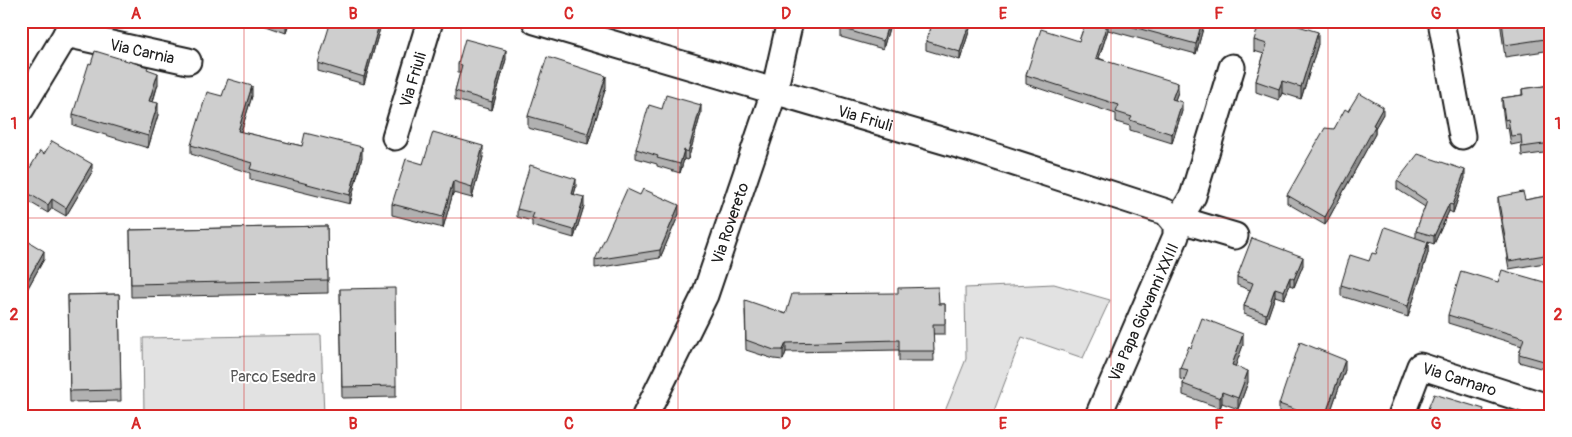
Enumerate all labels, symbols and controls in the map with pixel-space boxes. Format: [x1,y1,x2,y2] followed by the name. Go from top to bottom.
[131,4,142,24] text: A
[348,4,358,24] text: B
[564,4,574,24] text: C
[781,4,791,24] text: D
[999,4,1008,24] text: E
[1214,4,1224,24] text: F
[1431,4,1442,24] text: G
[108,35,176,69] street label: Via Carnia
[396,50,431,110] street label: Via Friuli
[835,101,895,136] street label: Via Friuli
[11,114,17,134] text: 1
[1555,114,1561,134] text: 1
[707,180,754,267] street label: Via Rovereto
[1104,240,1184,385] street label: Via Papa Giovanni XXIII
[10,305,19,325] text: 2
[1554,305,1563,325] text: 2
[1420,358,1499,401] street label: Via Carnaro
[230,367,316,387] park label: Parco Esedra
[131,414,142,434] text: A
[348,414,358,434] text: B
[564,414,574,434] text: C
[781,414,791,434] text: D
[999,414,1008,434] text: E
[1214,414,1224,434] text: F
[1431,414,1442,434] text: G

